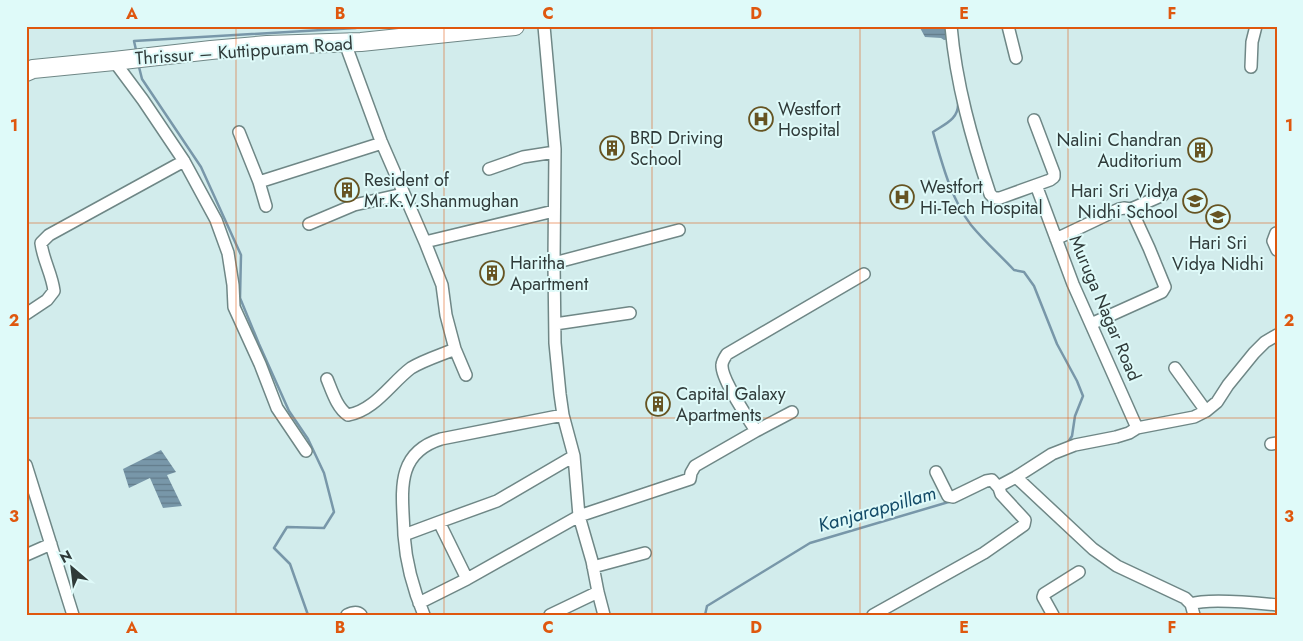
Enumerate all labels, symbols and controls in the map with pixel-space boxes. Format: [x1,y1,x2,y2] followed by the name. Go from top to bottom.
[125,2,138,25] text: A
[335,2,345,25] text: B
[542,2,554,25] text: C
[750,2,762,25] text: D
[959,2,969,25] text: E
[1168,2,1176,25] text: F
[134,30,354,72] street label: Thrissur – Kuttippuram Road
[778,96,841,143] place label: Westfort Hospital
[748,106,774,132] hospital icon: Westfort Hospital
[10,114,18,137] text: 1
[1285,114,1293,137] text: 1
[630,125,723,172] place label: BRD Driving School
[1057,127,1182,174] place label: Nalini Chandran Auditorium
[599,135,625,161] building icon: BRD Driving School
[1187,137,1213,163] building icon: Nalini Chandran Auditorium
[364,167,519,214] place label: Resident of Mr.K.V.Shanmughan
[920,174,1043,221] place label: Westfort Hi-Tech Hospital
[334,177,360,203] building icon: Resident of Mr.K.V.Shanmughan
[1071,178,1178,225] place label: Hari Sri Vidya Nidhi School
[889,184,915,210] hospital icon: Westfort Hi-Tech Hospital
[1182,188,1208,214] school or university icon: Hari Sri Vidya Nidhi School
[1205,204,1231,230] school or university icon: Hari Sri Vidya Nidhi
[1172,230,1264,277] place label: Hari Sri Vidya Nidhi
[1063,231,1147,385] street label: Muruga Nagar Road
[510,250,589,297] place label: Haritha Apartment
[479,260,505,286] building icon: Haritha Apartment
[9,309,19,332] text: 2
[1284,309,1294,332] text: 2
[676,381,786,428] place label: Capital Galaxy Apartments
[645,391,671,417] building icon: Capital Galaxy Apartments
[815,479,939,539] water label: Kanjarappillam
[9,505,19,528] text: 3
[1284,505,1294,528] text: 3
[48,544,98,594] north arrow
[56,545,76,568] text: N
[125,616,138,639] text: A
[335,616,345,639] text: B
[542,616,554,639] text: C
[750,616,762,639] text: D
[959,616,969,639] text: E
[1168,616,1176,639] text: F

